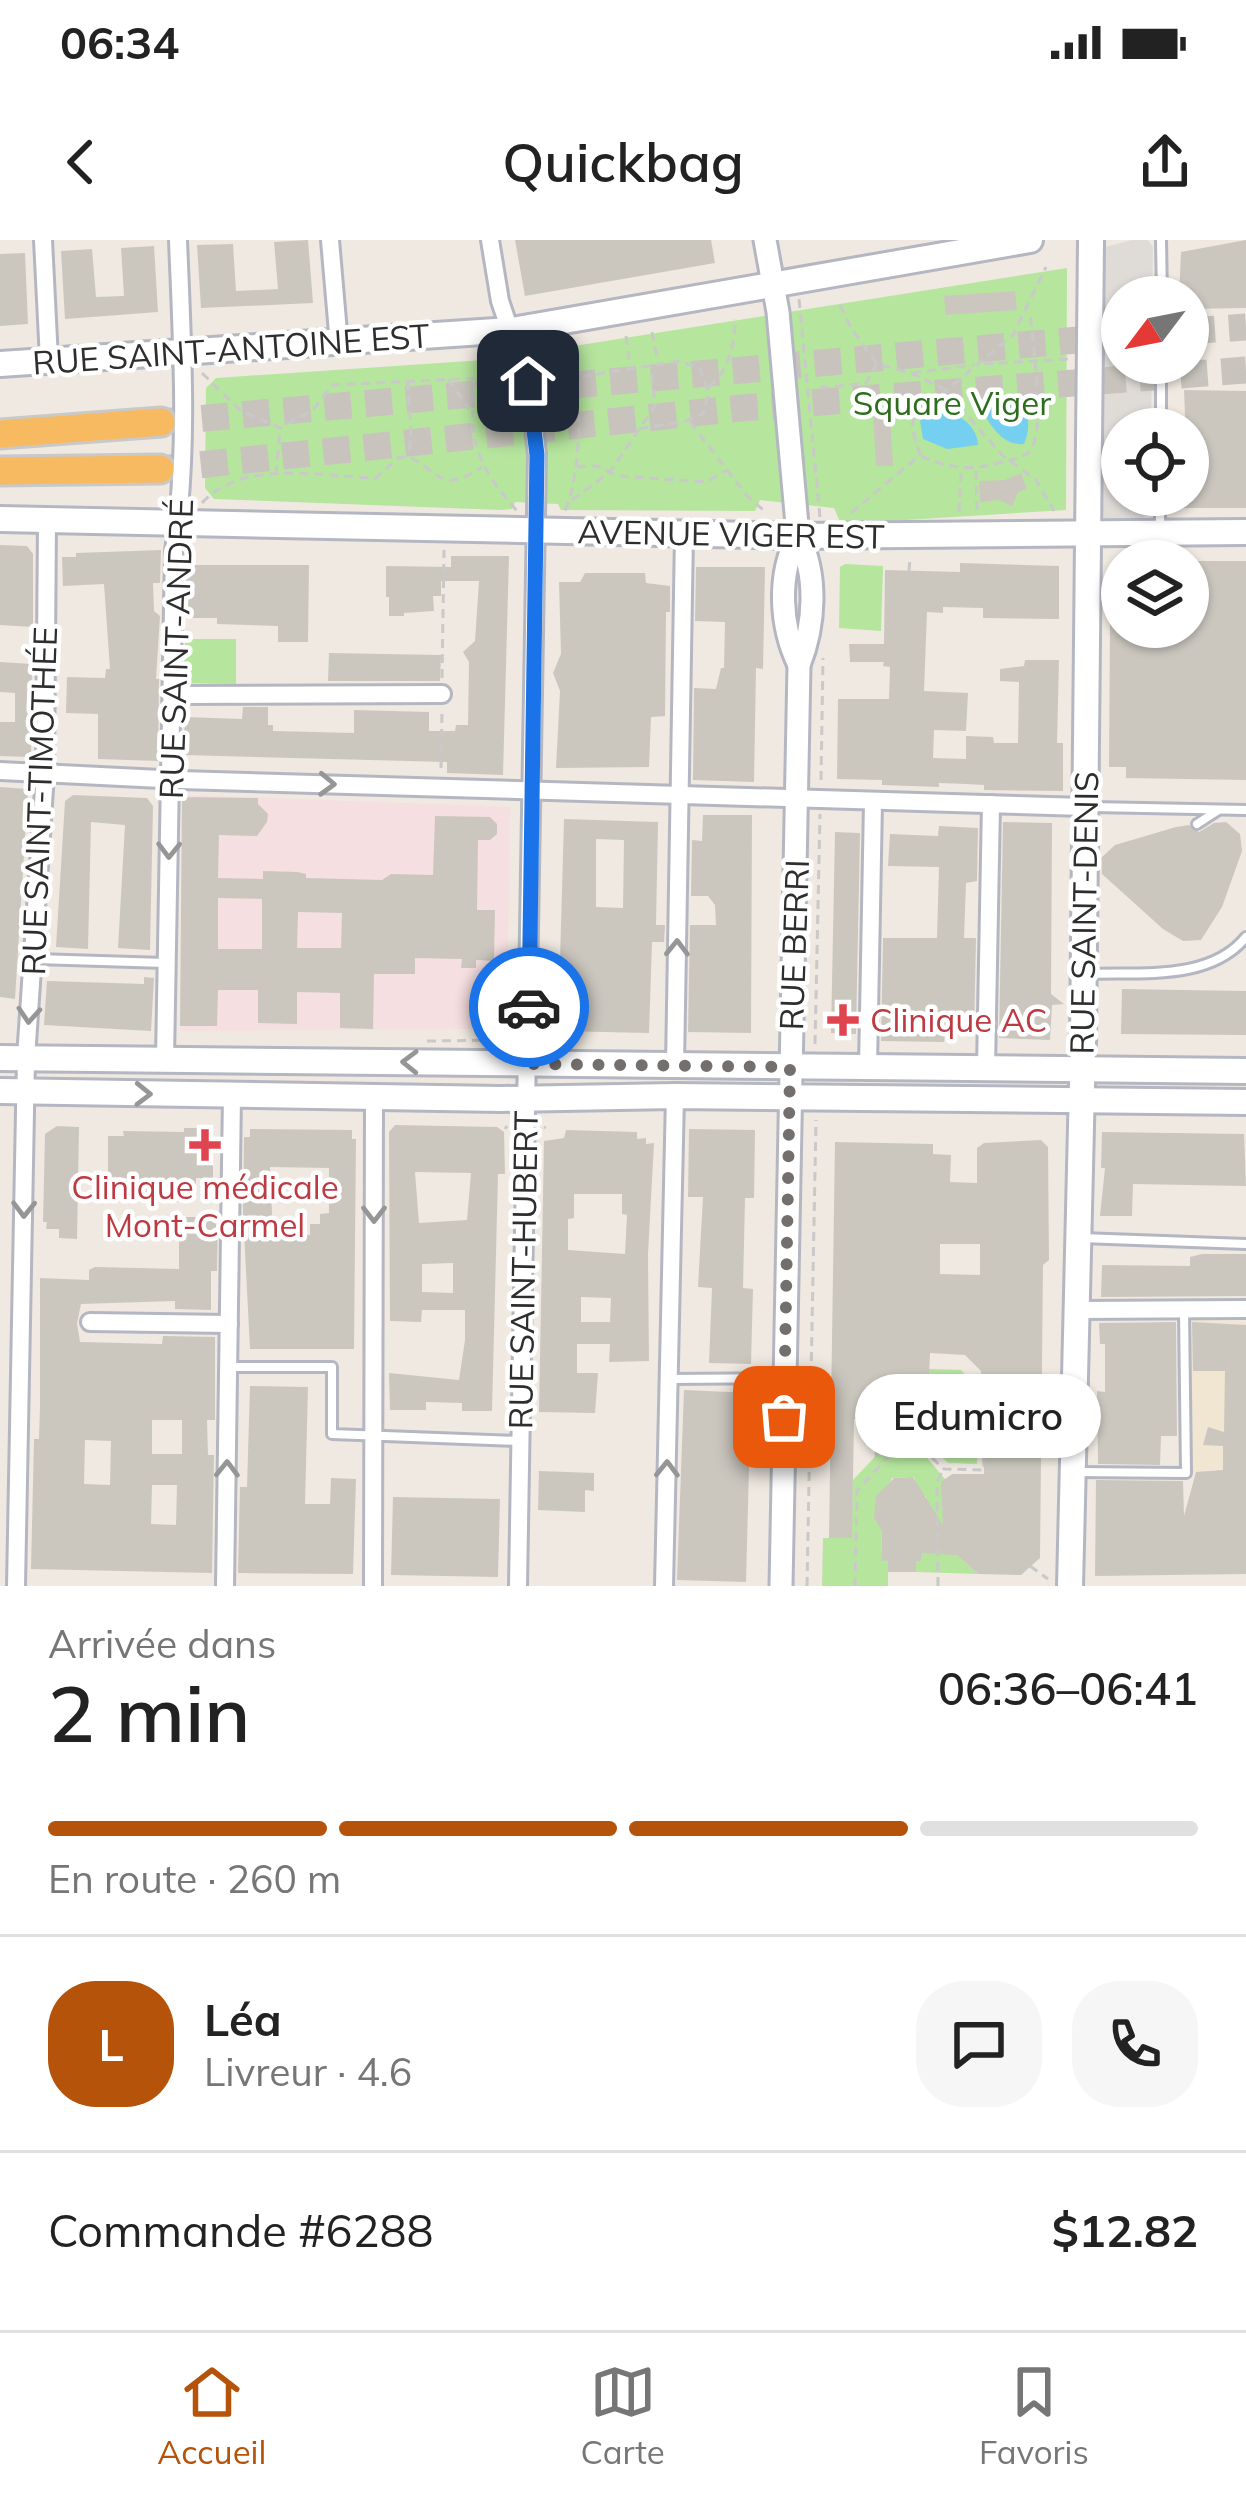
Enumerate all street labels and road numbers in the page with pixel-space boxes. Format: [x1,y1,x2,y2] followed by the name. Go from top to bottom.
[31,314,431,383] street label: RUE SAINT-ANTOINE EST
[150,498,201,800] street label: RUE SAINT-ANDRÉ
[577,510,885,557] street label: AVENUE VIGER EST
[12,626,65,976] street label: RUE SAINT-TIMOTHÉE
[1061,771,1106,1055] street label: RUE SAINT-DENIS
[770,859,817,1031] street label: RUE BERRI
[499,1110,546,1430] street label: RUE SAINT-HUBERT

